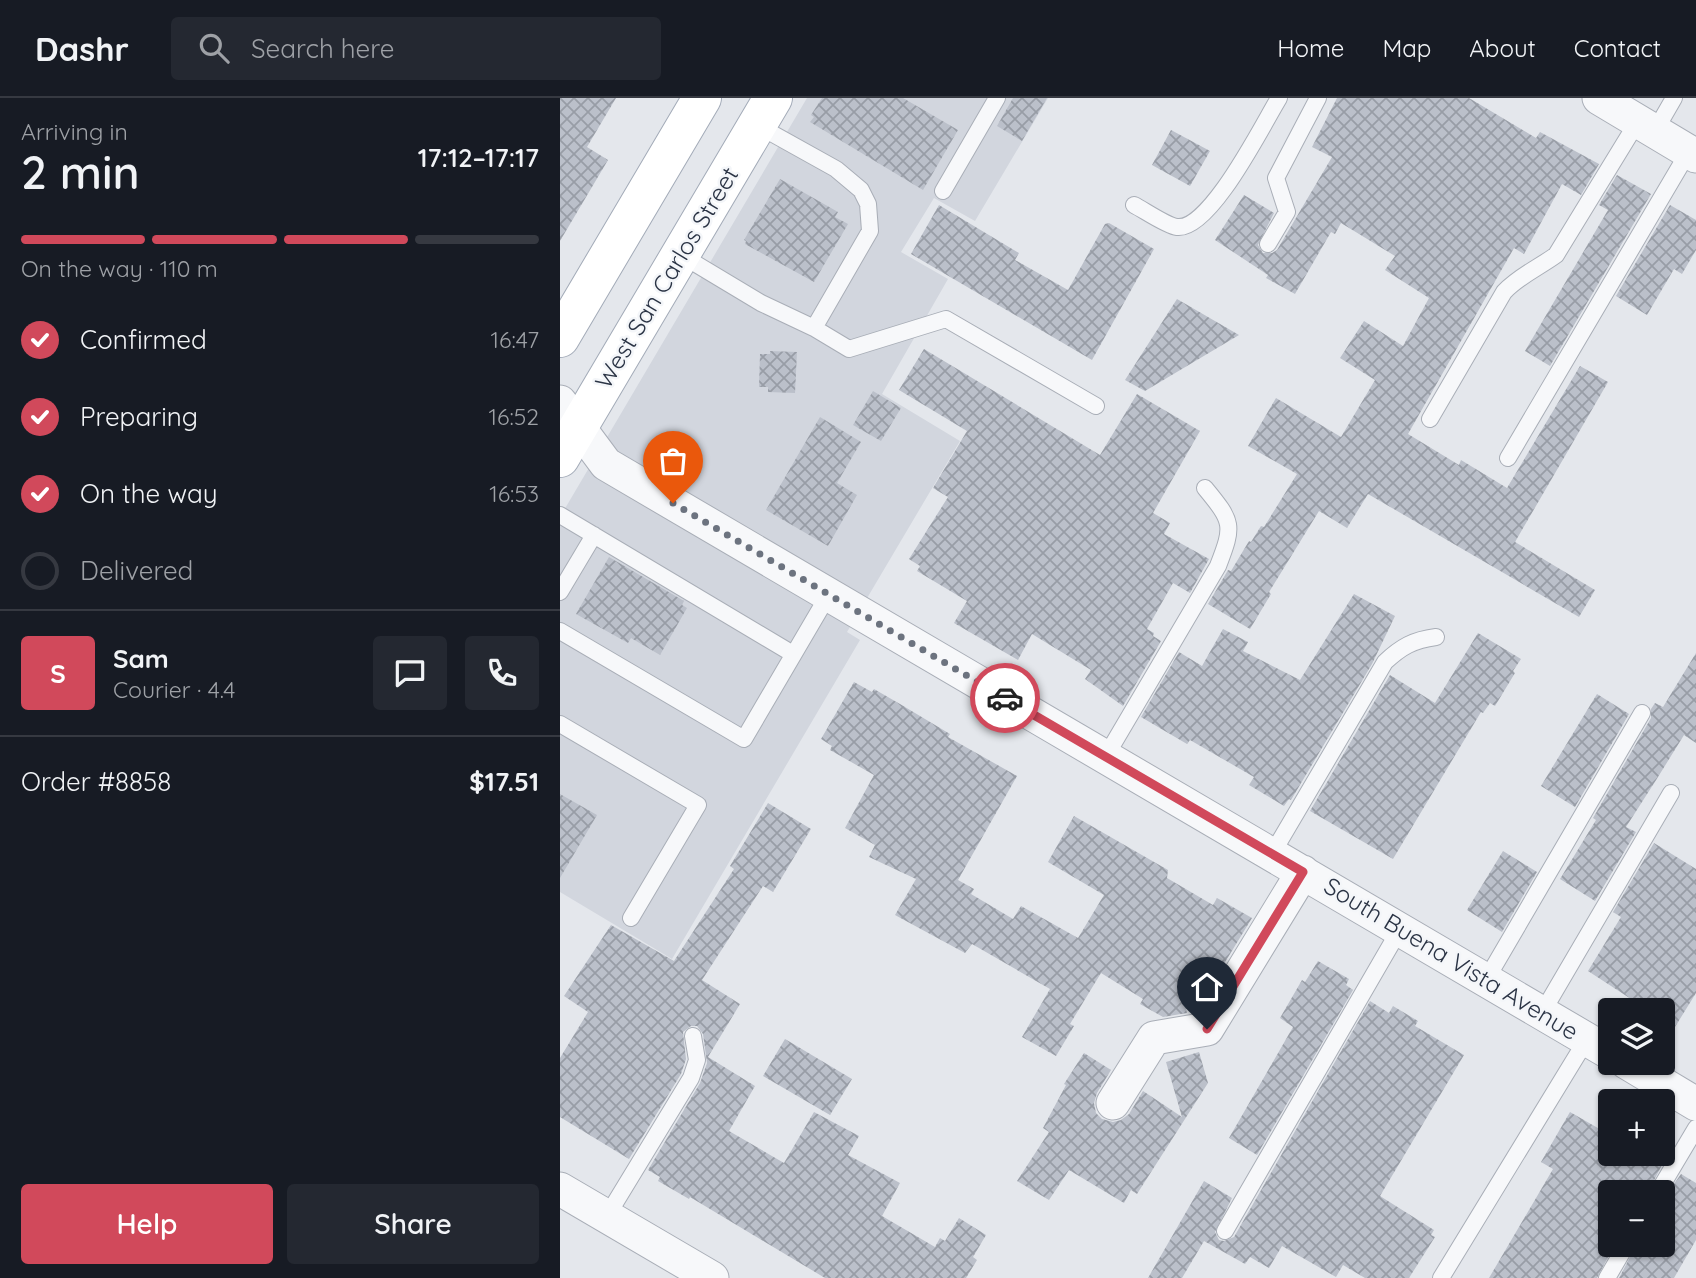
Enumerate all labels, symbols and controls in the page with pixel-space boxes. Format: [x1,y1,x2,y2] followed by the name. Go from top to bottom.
[171,17,661,80] search box
[35,28,129,69] text: Dashr
[195,29,233,67] icon: search
[251,32,394,65] text: Search here
[1277,33,1344,63] text: Home
[1382,33,1431,63] text: Map
[1469,33,1536,63] text: About
[1574,33,1661,63] text: Contact
[21,117,128,146] text: Arriving in
[418,141,539,174] text: 17:12–17:17
[21,143,140,201] text: 2 min
[588,161,744,394] street label: West San Carlos Street
[21,254,218,283] text: On the way · 110 m
[21,321,59,359] icon: check
[80,323,207,356] text: Confirmed
[491,325,539,354] text: 16:47
[21,398,59,436] icon: check
[80,400,198,433] text: Preparing
[489,402,539,431] text: 16:52
[643,431,703,503] pin
[654,442,692,480] icon: bag
[21,475,59,513] icon: check
[80,477,218,510] text: On the way
[489,479,539,508] text: 16:53
[80,554,193,587] text: Delivered
[373,636,447,710] button: chat
[465,636,539,710] button: phone
[113,642,169,675] text: Sam
[50,657,66,690] text: S
[970,663,1040,733] courier
[113,675,235,704] text: Courier · 4.4
[986,679,1024,717] icon: car
[21,765,171,798] text: Order #8858
[469,765,539,798] text: $17.51
[1319,870,1584,1046] street label: South Buena Vista Avenue
[1177,957,1237,1029] pin
[1188,968,1226,1006] icon: home
[1598,998,1675,1257] map controls
[1598,998,1675,1075] button: layers
[1598,1089,1675,1166] button: +
[1598,1180,1675,1257] button: −
[21,1184,273,1264] button: Help
[287,1184,539,1264] button: Share

